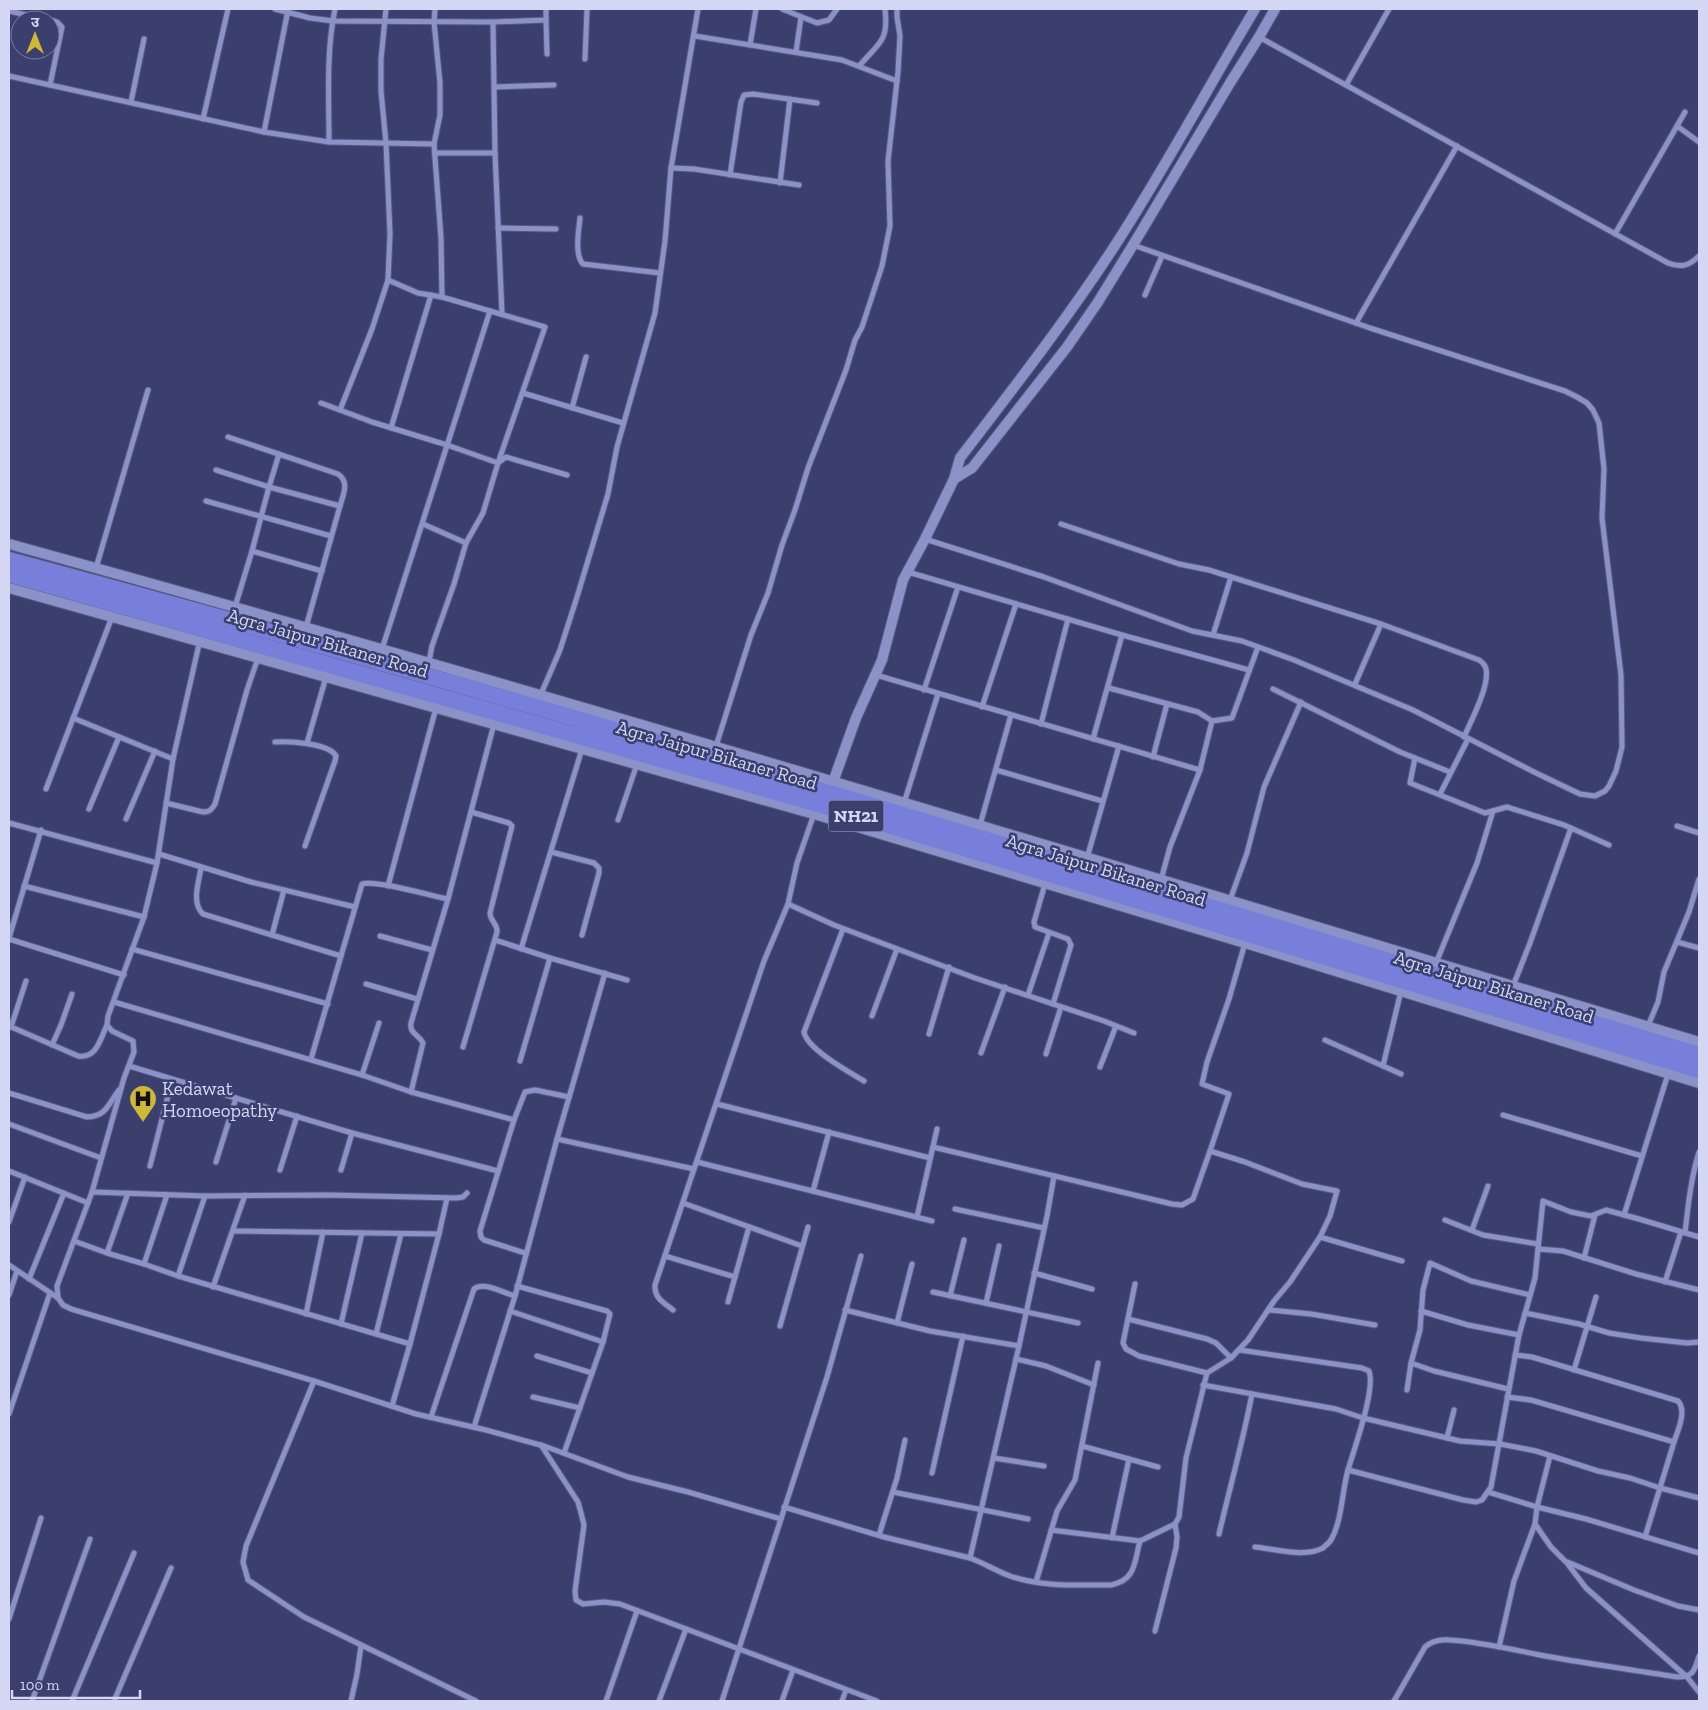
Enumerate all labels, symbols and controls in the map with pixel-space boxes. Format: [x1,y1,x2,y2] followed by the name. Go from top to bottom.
[10,10,60,60] north arrow
[31,14,40,31] text: उ
[225,603,432,683] street label: Agra Jaipur Bikaner Road
[614,715,821,795] street label: Agra Jaipur Bikaner Road
[828,800,884,831] road number: NH21
[1003,829,1209,912] street label: Agra Jaipur Bikaner Road
[1391,946,1597,1029] street label: Agra Jaipur Bikaner Road
[162,1077,277,1122] place label: Kedawat Homoeopathy
[128,1084,158,1123] hospital icon: Kedawat Homoeopathy
[12,1668,140,1700] scale bar
[20,1676,59,1694] text: 100 m

